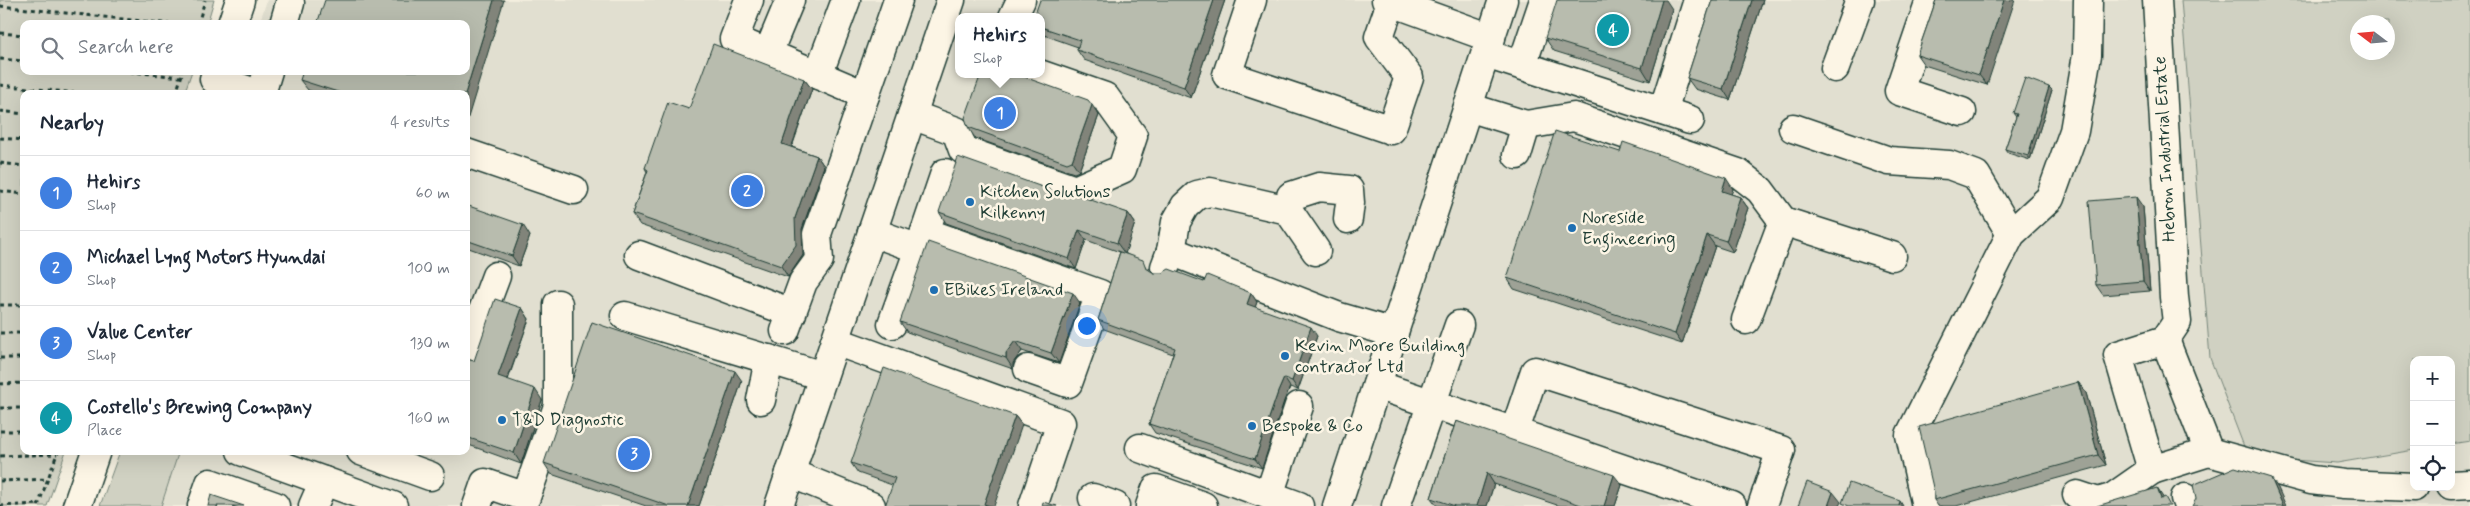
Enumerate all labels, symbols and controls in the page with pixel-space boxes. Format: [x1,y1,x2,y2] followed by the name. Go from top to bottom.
[1597,11,1629,49] pin: 4
[955,13,1045,78] popup
[2350,15,2395,60] north arrow
[20,20,470,75] search box
[973,23,1027,48] text: Hehirs
[38,34,66,62] icon: search
[78,35,174,60] text: Search here
[973,48,1003,69] text: Shop
[2148,55,2182,243] street label: Hebron Industrial Estate
[984,94,1016,132] pin: 1
[40,109,104,137] text: Nearby
[390,112,450,133] text: 4 results
[87,170,140,195] text: Hehirs
[731,172,763,210] pin: 2
[980,180,1111,225] place label: Kitchen Solutions Kilkenny
[52,183,60,204] text: 1
[416,183,450,204] text: 60 m
[87,195,116,216] text: Shop
[964,196,976,208] marker: Kitchen Solutions Kilkenny
[1582,206,1676,253] place label: Noreside Engineering
[1566,222,1578,234] marker: Noreside Engineering
[87,245,325,270] text: Michael Lyng Motors Hyundai
[52,258,60,279] text: 2
[407,258,450,279] text: 100 m
[87,270,116,291] text: Shop
[944,278,1063,302] place label: EBikes Ireland
[928,284,940,296] marker: EBikes Ireland
[1074,313,1100,339] your location
[87,320,192,345] text: Value Center
[52,333,60,354] text: 3
[409,333,450,354] text: 130 m
[1295,334,1465,379] place label: Kevin Moore Building contractor Ltd
[87,345,116,366] text: Shop
[1279,350,1291,362] marker: Kevin Moore Building contractor Ltd
[2410,356,2455,491] map controls
[2410,356,2455,401] button: +
[87,395,312,420] text: Costello's Brewing Company
[2410,401,2455,446] button: −
[51,408,61,429] text: 4
[407,408,450,429] text: 160 m
[512,408,624,433] place label: T&D Diagnostic
[496,414,508,426] marker: T&D Diagnostic
[1262,414,1363,438] place label: Bespoke & Co
[87,420,122,441] text: Place
[1246,420,1258,432] marker: Bespoke & Co
[618,435,650,473] pin: 3
[2410,446,2455,491] button: locate

